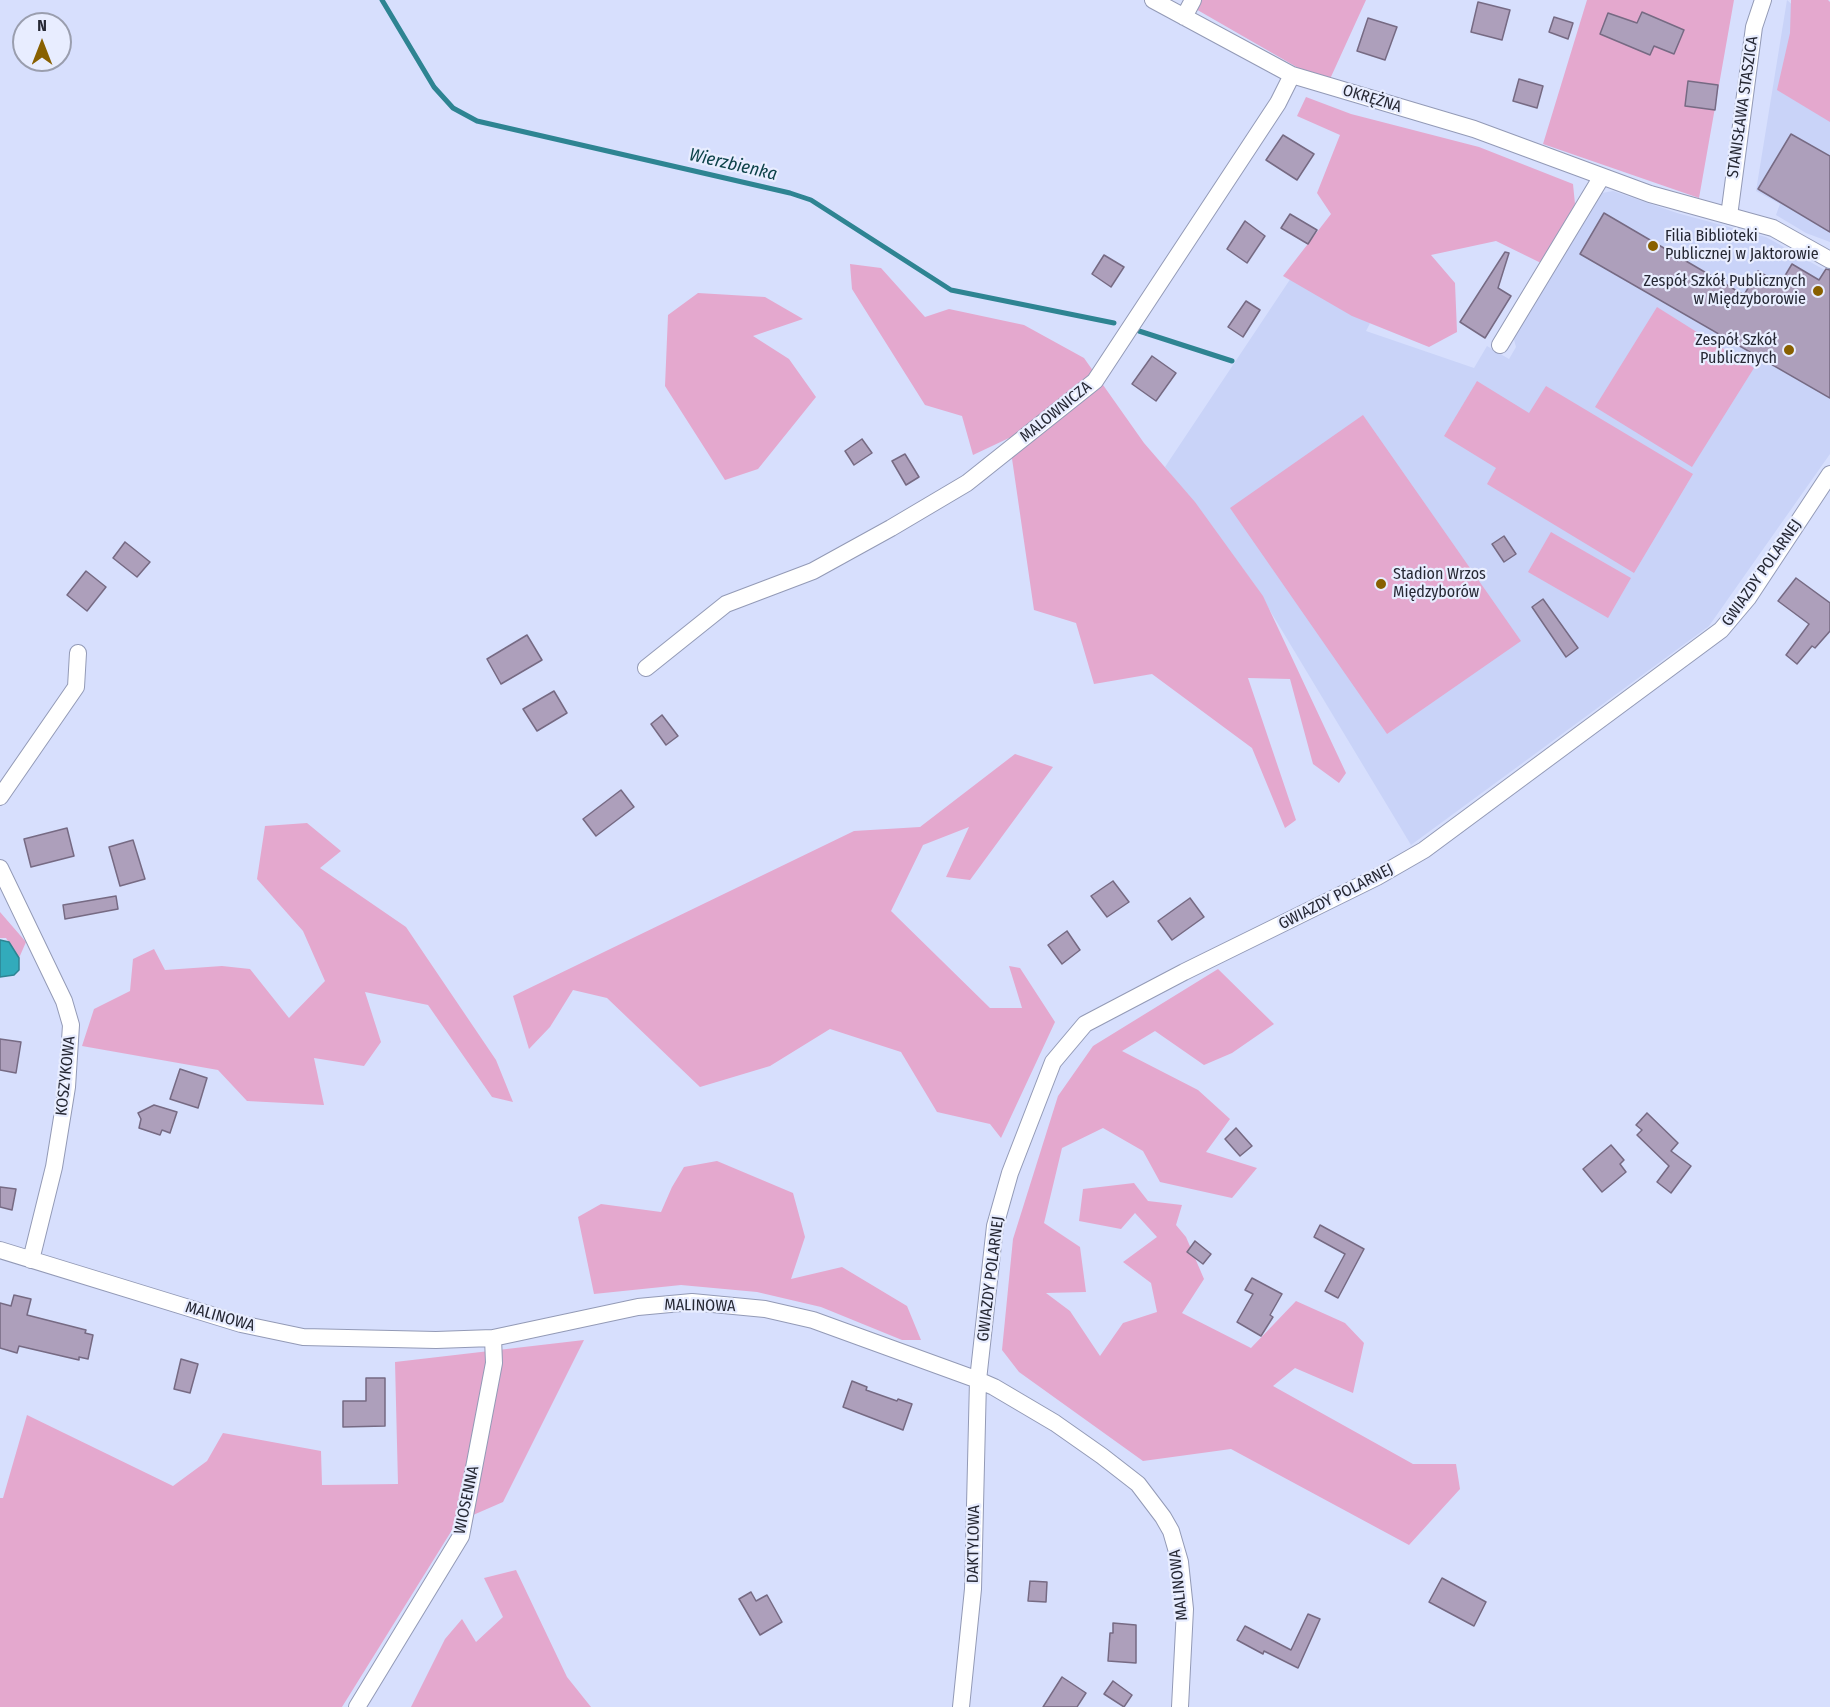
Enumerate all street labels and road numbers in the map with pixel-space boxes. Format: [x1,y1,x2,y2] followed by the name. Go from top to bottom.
[1724,35,1762,179] street label: STANISŁAWA STASZICA
[1340,81,1404,117] street label: OKRĘŻNA
[1017,377,1095,447] street label: MALOWNICZA
[1718,516,1806,630] street label: GWIAZDY POLARNEJ
[1276,860,1396,934] street label: GWIAZDY POLARNEJ
[52,1035,80,1117] street label: KOSZYKOWA
[974,1215,1008,1343] street label: GWIAZDY POLARNEJ
[664,1296,736,1316] street label: MALINOWA
[183,1298,257,1336] street label: MALINOWA
[450,1464,484,1536] street label: WIOSENNA
[964,1505,984,1583] street label: DAKTYLOWA
[1166,1549,1192,1621] street label: MALINOWA

